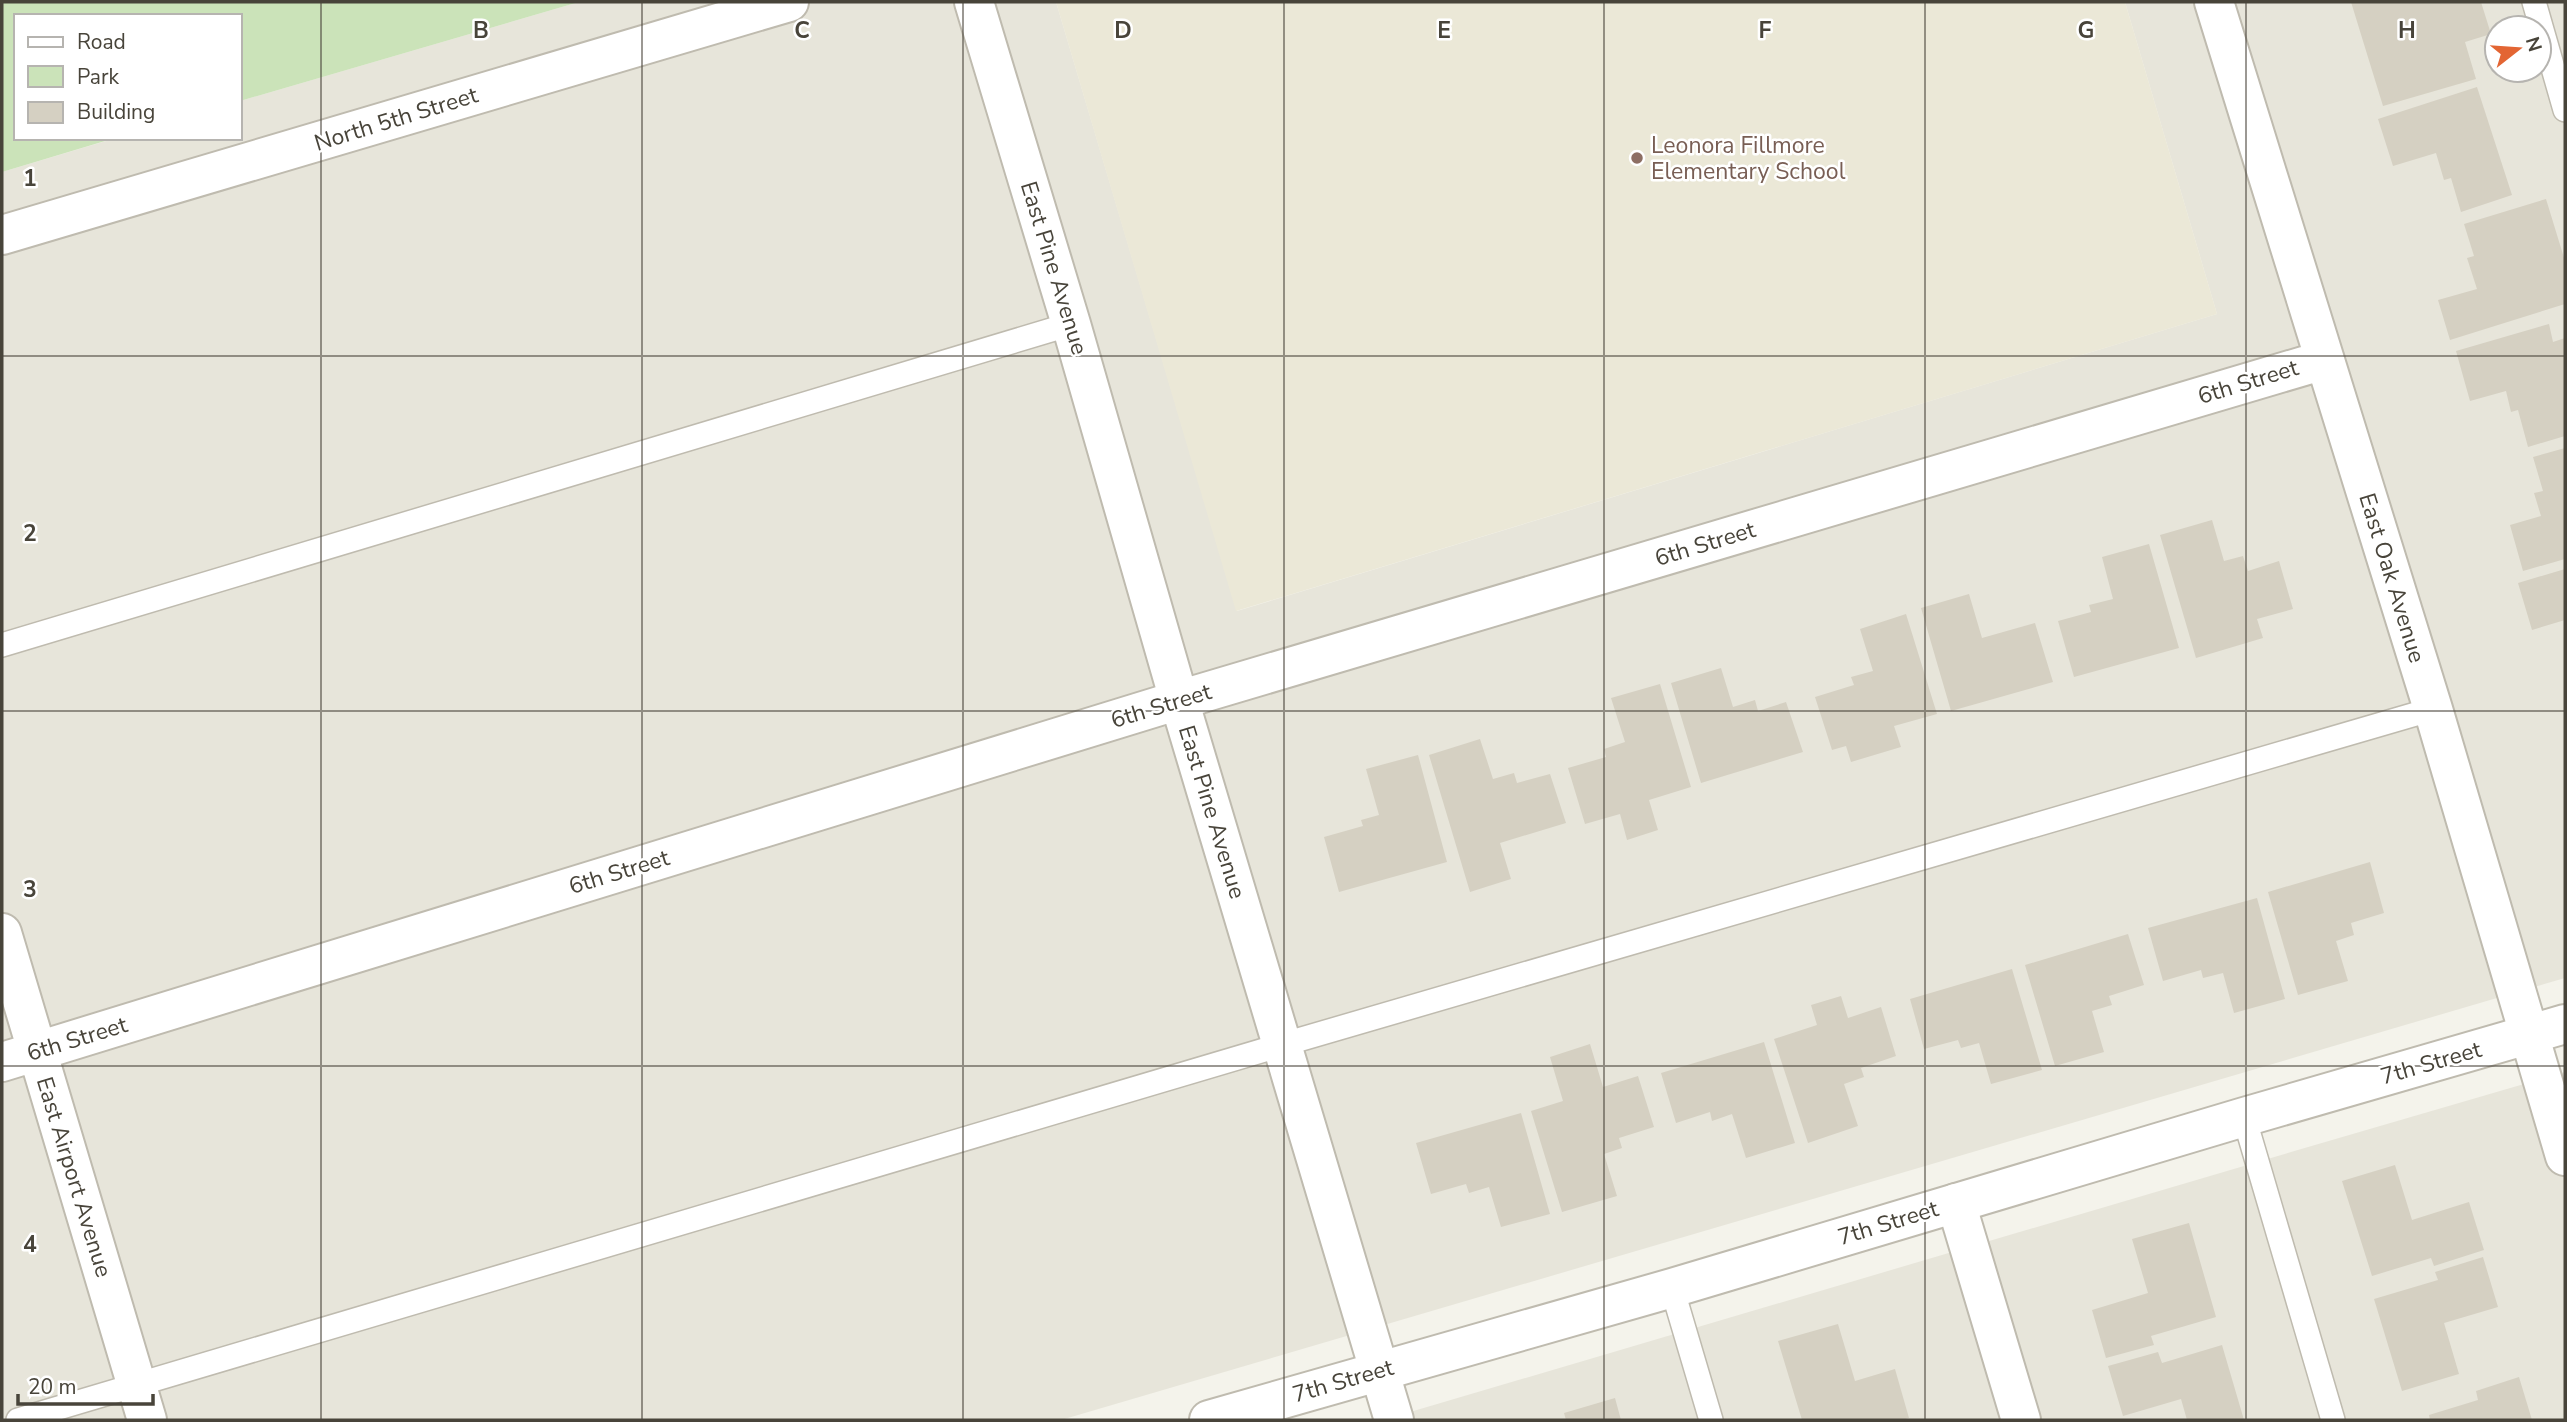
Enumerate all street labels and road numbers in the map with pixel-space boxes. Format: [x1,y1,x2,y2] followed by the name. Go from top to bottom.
[311,79,482,159] street label: North 5th Street
[1013,178,1095,358] street label: East Pine Avenue
[2194,352,2303,412] street label: 6th Street
[2351,489,2433,667] street label: East Oak Avenue
[1651,514,1760,574] street label: 6th Street
[1107,676,1216,736] street label: 6th Street
[1171,722,1253,902] street label: East Pine Avenue
[565,842,674,902] street label: 6th Street
[23,1009,132,1069] street label: 6th Street
[2377,1034,2486,1092] street label: 7th Street
[29,1073,119,1281] street label: East Airport Avenue
[1834,1193,1943,1253] street label: 7th Street
[1289,1352,1398,1410] street label: 7th Street

